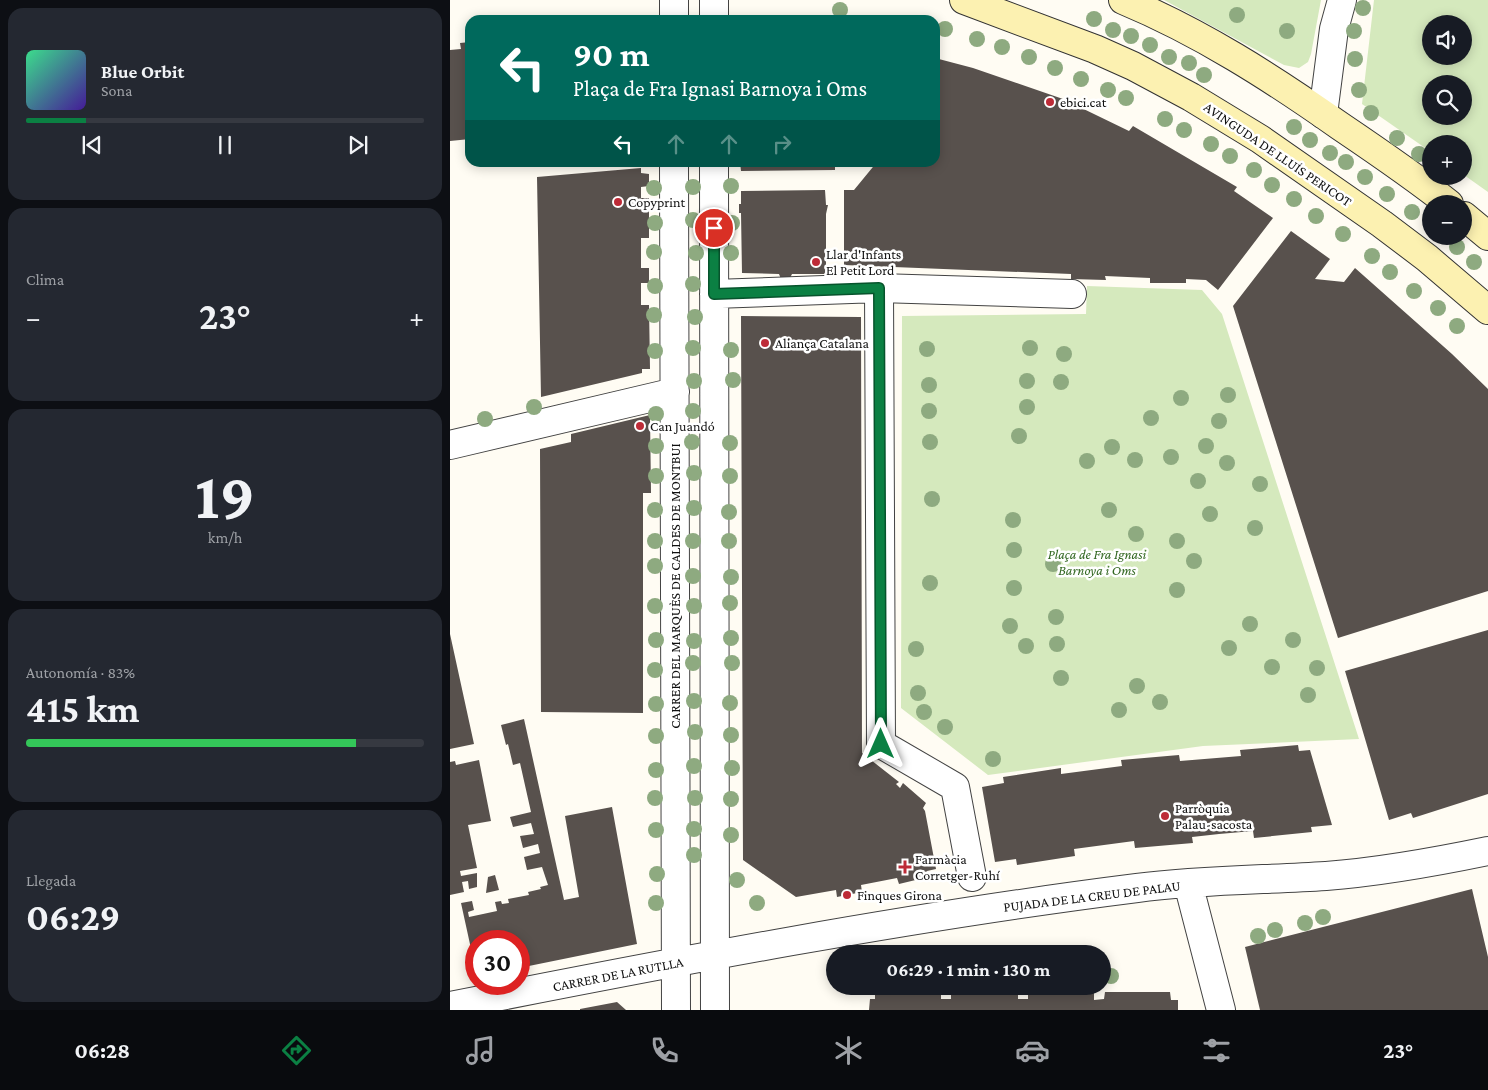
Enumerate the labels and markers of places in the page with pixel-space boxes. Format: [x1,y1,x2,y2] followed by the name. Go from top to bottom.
[1060,94,1107,110] place label: ebici.cat
[1044,96,1056,108] marker: ebici.cat
[628,194,685,210] place label: Copyprint
[612,196,624,208] marker: Copyprint
[693,207,735,249] pin
[826,246,901,278] place label: Llar d'Infants El Petit Lord
[810,256,822,268] marker: Llar d'Infants El Petit Lord
[775,335,870,351] place label: Aliança Catalana
[759,337,771,349] marker: Aliança Catalana
[650,418,715,434] place label: Can Juandó
[634,420,646,432] marker: Can Juandó
[1175,800,1253,832] place label: Parròquia Palau-sacosta
[1159,810,1171,822] marker: Parròquia Palau-sacosta
[915,851,1000,883] place label: Farmàcia Corretger-Ruhí
[899,861,911,873] marker: Farmàcia Corretger-Ruhí
[857,887,943,903] place label: Finques Girona
[841,889,853,901] marker: Finques Girona

